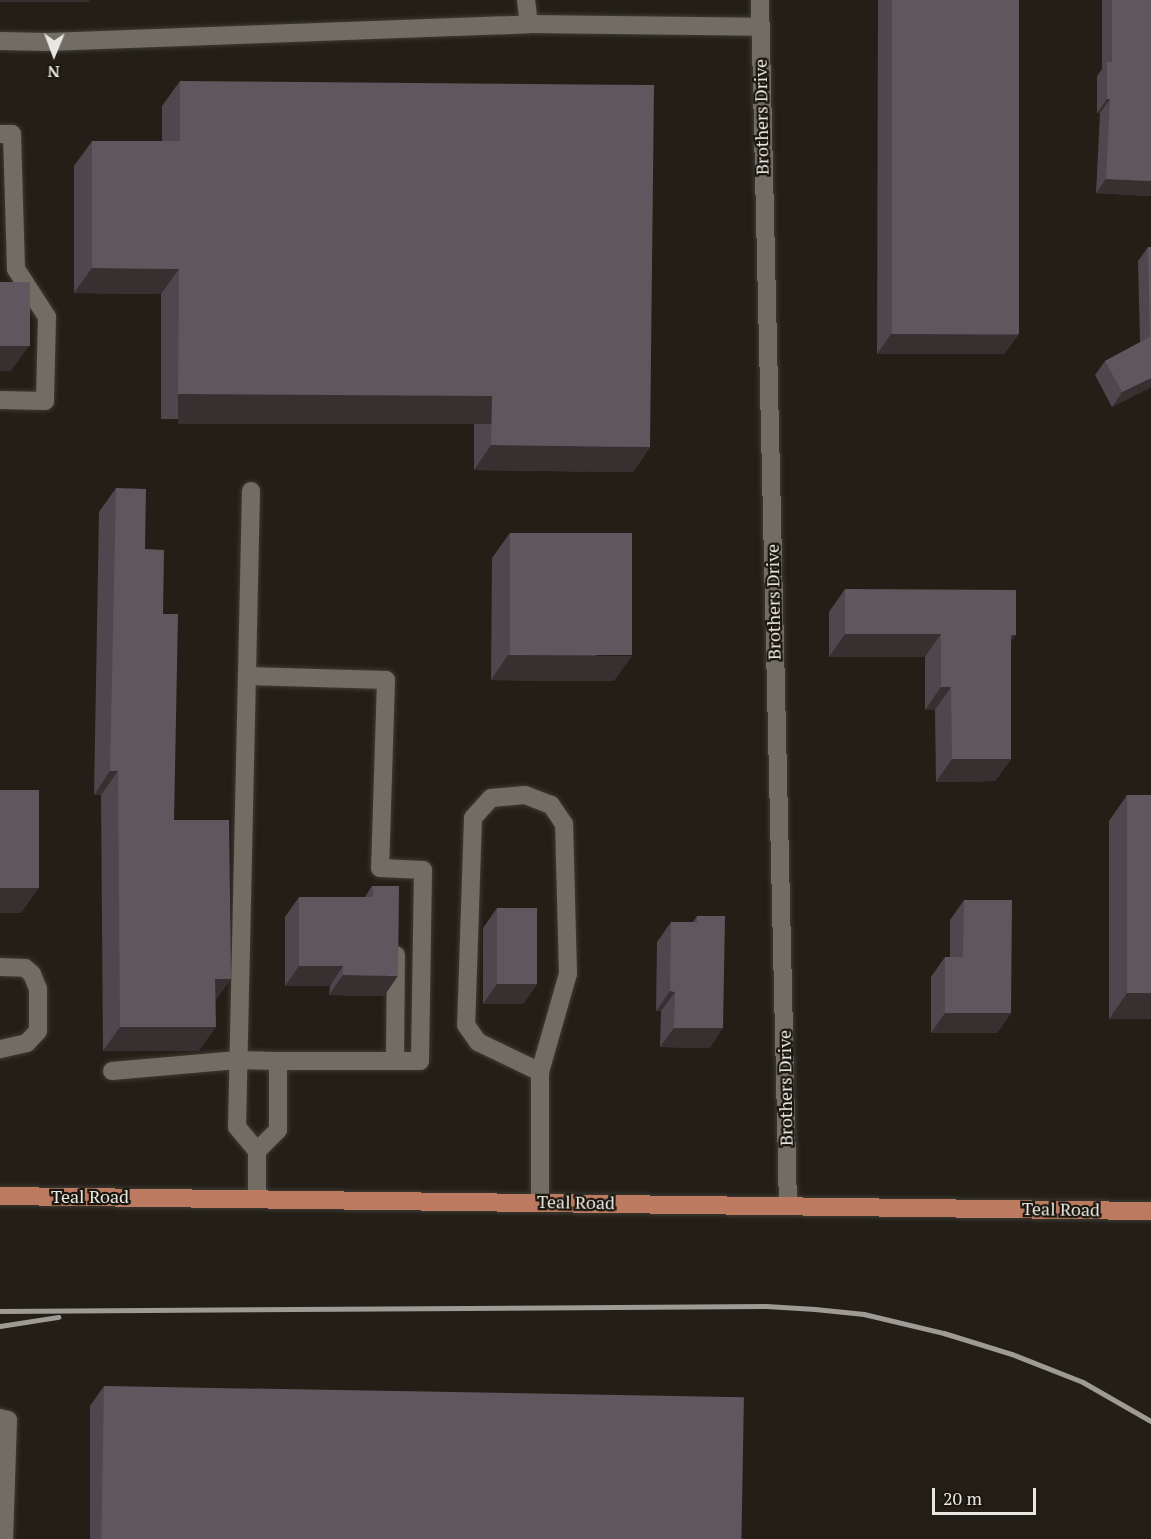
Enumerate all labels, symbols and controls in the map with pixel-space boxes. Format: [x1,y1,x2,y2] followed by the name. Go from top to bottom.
[24,24,84,84] north arrow
[749,59,773,175] street label: Brothers Drive
[47,61,60,83] text: N
[761,544,785,660] street label: Brothers Drive
[773,1030,797,1146] street label: Brothers Drive
[51,1185,129,1207] street label: Teal Road
[537,1191,615,1213] street label: Teal Road
[1022,1198,1100,1220] street label: Teal Road
[935,1476,1038,1514] scale bar
[943,1486,982,1510] text: 20 m

